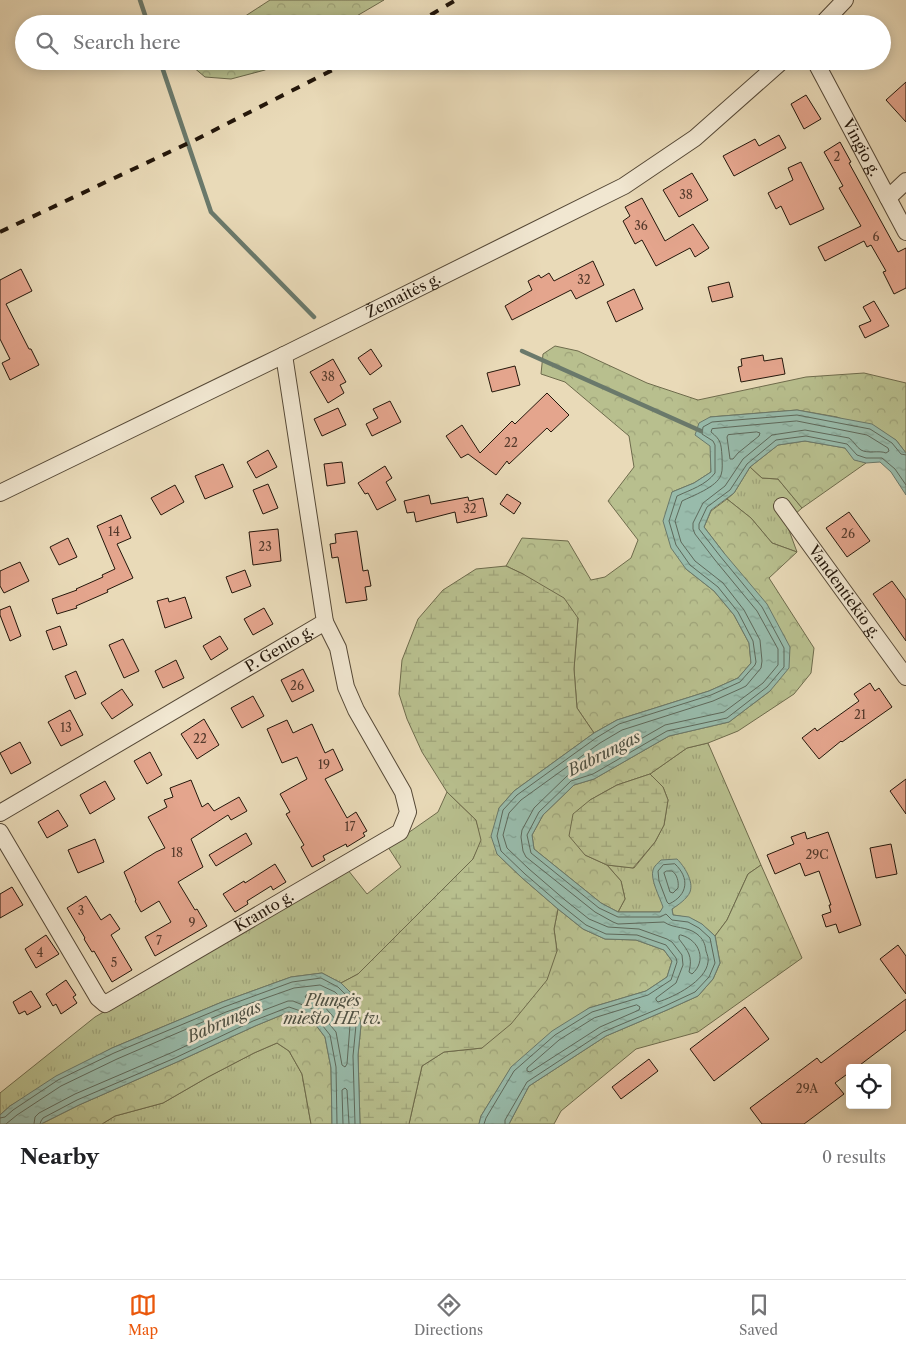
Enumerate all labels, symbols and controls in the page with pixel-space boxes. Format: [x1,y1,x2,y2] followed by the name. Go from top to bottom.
[15,15,891,70] search box
[33,29,61,57] icon: search
[73,31,181,54] text: Search here
[838,114,885,179] street label: Vingio g.
[834,149,841,164] house number: 2
[679,187,693,202] house number: 38
[634,218,648,233] house number: 36
[872,229,880,244] house number: 6
[363,269,444,322] street label: Žemaitės g.
[577,272,591,287] house number: 32
[321,369,335,384] house number: 38
[504,435,518,450] house number: 22
[463,501,477,516] house number: 32
[108,524,120,539] house number: 14
[841,526,855,541] house number: 26
[258,539,272,554] house number: 23
[804,540,885,642] street label: Vandentiekio g.
[241,621,317,676] street label: P. Genio g.
[290,678,304,693] house number: 26
[854,707,866,722] house number: 21
[60,720,72,735] house number: 13
[562,726,644,781] water label: Babrungas
[193,731,207,746] house number: 22
[318,757,330,772] house number: 19
[345,819,356,834] house number: 17
[171,845,183,860] house number: 18
[805,847,829,862] house number: 29C
[231,886,297,936] street label: Kranto g.
[78,903,84,918] house number: 3
[188,915,196,930] house number: 9
[156,933,162,948] house number: 7
[37,945,44,960] house number: 4
[111,955,117,970] house number: 5
[282,990,383,1028] water label: Plungės miesto HE tv.
[182,996,264,1047] water label: Babrungas
[846,1064,891,1109] map controls
[846,1064,891,1109] button: locate
[796,1081,819,1096] house number: 29A
[20,1144,99,1169] text: Nearby
[822,1147,886,1167] text: 0 results
[128,1291,158,1339] tab: Map
[414,1291,483,1339] tab: Directions
[739,1291,778,1339] tab: Saved

